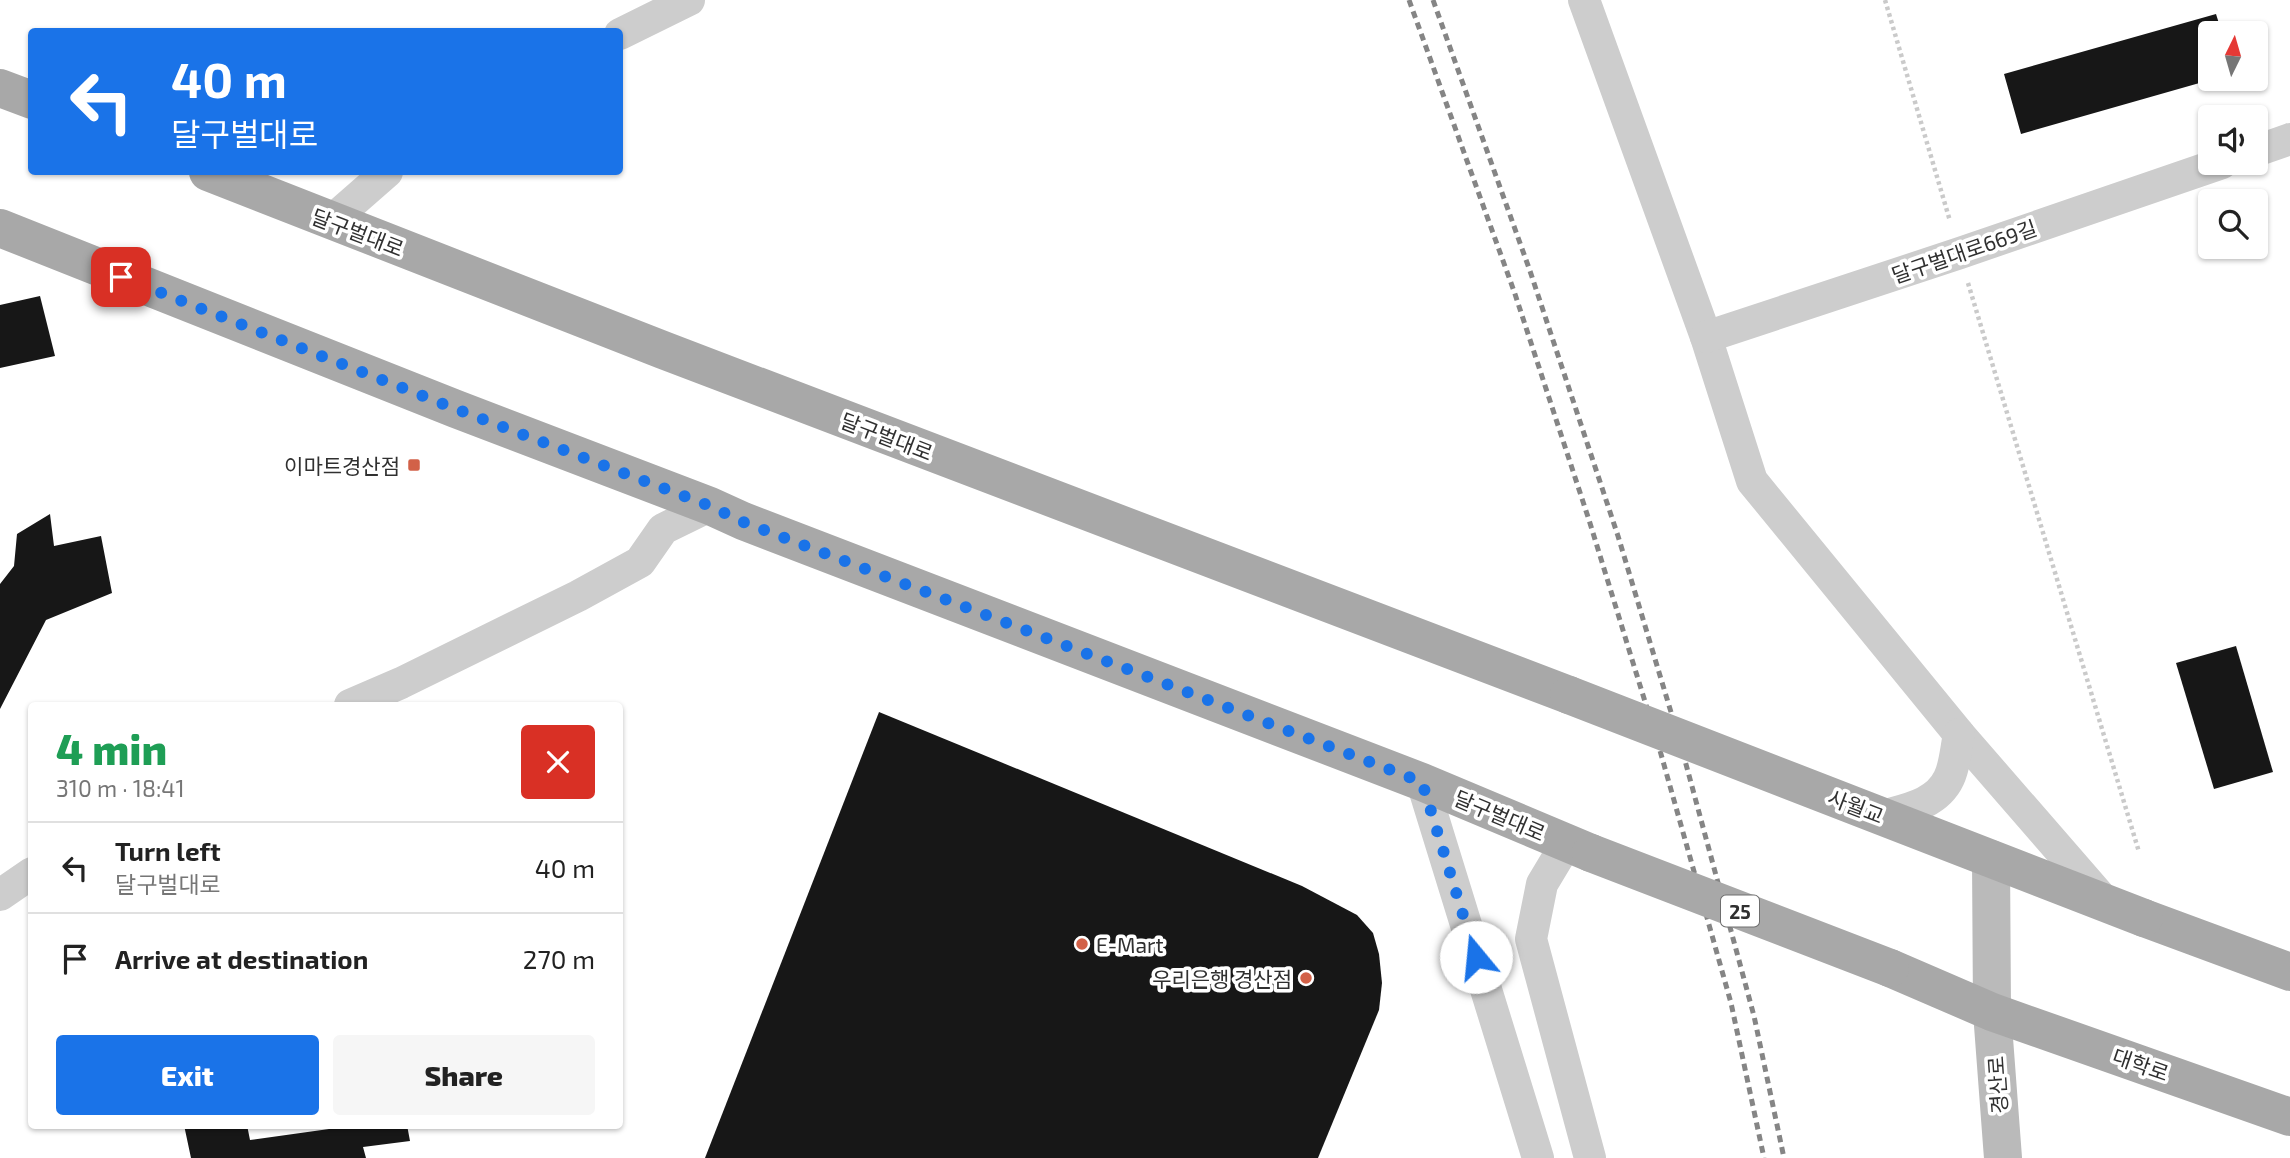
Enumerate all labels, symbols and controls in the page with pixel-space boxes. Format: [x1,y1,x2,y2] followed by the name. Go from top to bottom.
[2198,21,2268,91] north arrow
[2198,21,2268,259] map controls
[171,49,287,108] text: 40 m
[56,56,147,147] icon: left
[2198,105,2268,175] button: sound
[171,114,318,152] text: 달구벌대로
[2198,189,2268,259] button: search
[308,203,408,261] street label: 달구벌대로
[1888,214,2040,288] street label: 달구벌대로669길
[91,247,151,307] pin
[102,258,140,296] icon: arrive
[837,407,937,465] street label: 달구벌대로
[284,453,400,478] place label: 이마트경산점
[406,457,422,473] marker: 이마트경산점
[56,723,167,773] text: 4 min
[521,725,595,799] button: close
[56,774,185,802] text: 310 m · 18:41
[1824,784,1888,828] street label: 사월교
[1451,785,1549,845] street label: 달구벌대로
[115,835,221,866] text: Turn left
[56,849,94,887] icon: left
[535,852,595,883] text: 40 m
[115,870,221,898] text: 달구벌대로
[1721,896,1759,926] road number: 25
[1439,920,1513,994] position arrow
[1096,932,1163,957] place label: E-Mart
[1074,936,1090,952] marker: E-Mart
[56,940,94,978] icon: arrive
[115,943,368,974] text: Arrive at destination
[523,943,595,974] text: 270 m
[1152,966,1292,991] place label: 우리은행 경산점
[1298,970,1314,986] marker: 우리은행 경산점
[56,1035,319,1115] button: Exit
[333,1035,595,1115] button: Share
[2110,1043,2172,1085] street label: 대학로
[1983,1055,2011,1115] street label: 경산로

